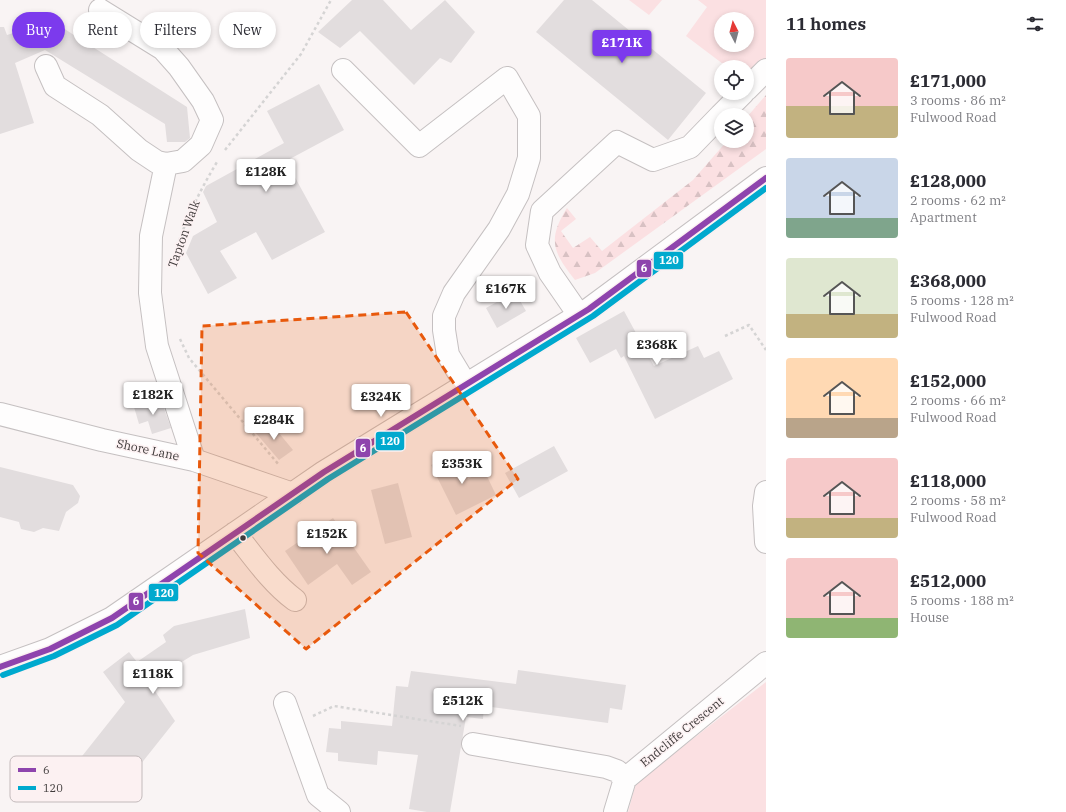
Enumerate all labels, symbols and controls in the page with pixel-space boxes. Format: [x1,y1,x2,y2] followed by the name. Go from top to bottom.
[12,12,65,48] chip: Buy
[73,12,132,48] chip: Rent
[140,12,211,48] chip: Filters
[219,12,276,48] chip: New
[714,12,754,52] north arrow
[714,12,754,148] map controls
[786,13,866,35] text: 11 homes
[1024,13,1046,35] icon: filters
[594,30,650,64] pin: £171K
[601,34,643,51] text: £171K
[714,60,754,100] button: locate
[910,70,986,92] text: £171,000
[818,74,866,122] icon: home
[910,92,1006,109] text: 3 rooms · 86 m²
[714,108,754,148] button: layers
[910,109,997,126] text: Fulwood Road
[238,159,294,193] pin: £128K
[245,163,287,180] text: £128K
[910,170,986,192] text: £128,000
[818,174,866,222] icon: home
[910,192,1006,209] text: 2 rooms · 62 m²
[164,198,203,270] street label: Tapton Walk
[910,209,977,226] text: Apartment
[653,251,684,270] line badge: 120
[659,253,679,267] text: 120
[636,259,652,278] line badge: 6
[641,261,648,275] text: 6
[910,270,986,292] text: £368,000
[818,274,866,322] icon: home
[478,276,534,310] pin: £167K
[485,280,527,297] text: £167K
[910,292,1014,309] text: 5 rooms · 128 m²
[910,309,997,326] text: Fulwood Road
[629,332,685,366] pin: £368K
[636,336,678,353] text: £368K
[910,370,986,392] text: £152,000
[818,374,866,422] icon: home
[125,382,181,416] pin: £182K
[353,384,409,418] pin: £324K
[132,386,174,403] text: £182K
[360,388,402,405] text: £324K
[910,392,1006,409] text: 2 rooms · 66 m²
[246,407,302,441] pin: £284K
[910,409,997,426] text: Fulwood Road
[253,411,295,428] text: £284K
[375,431,405,451] line badge: 120
[380,434,400,448] text: 120
[115,436,181,463] street label: Shore Lane
[355,438,371,458] line badge: 6
[360,441,367,455] text: 6
[434,451,490,485] pin: £353K
[441,455,483,472] text: £353K
[910,470,986,492] text: £118,000
[818,474,866,522] icon: home
[910,492,1006,509] text: 2 rooms · 58 m²
[910,509,997,526] text: Fulwood Road
[299,521,355,555] pin: £152K
[306,525,348,542] text: £152K
[238,533,248,543] unlabelled marker
[910,570,986,592] text: £512,000
[818,574,866,622] icon: home
[148,583,179,602] line badge: 120
[154,586,174,600] text: 120
[128,592,144,611] line badge: 6
[910,592,1014,609] text: 5 rooms · 188 m²
[133,594,140,608] text: 6
[910,609,949,626] text: House
[125,661,181,695] pin: £118K
[132,665,174,682] text: £118K
[435,688,491,722] pin: £512K
[442,692,484,709] text: £512K
[637,693,727,770] street label: Endcliffe Crescent
[10,756,142,802] legend
[43,763,50,777] text: 6
[43,781,63,795] text: 120

